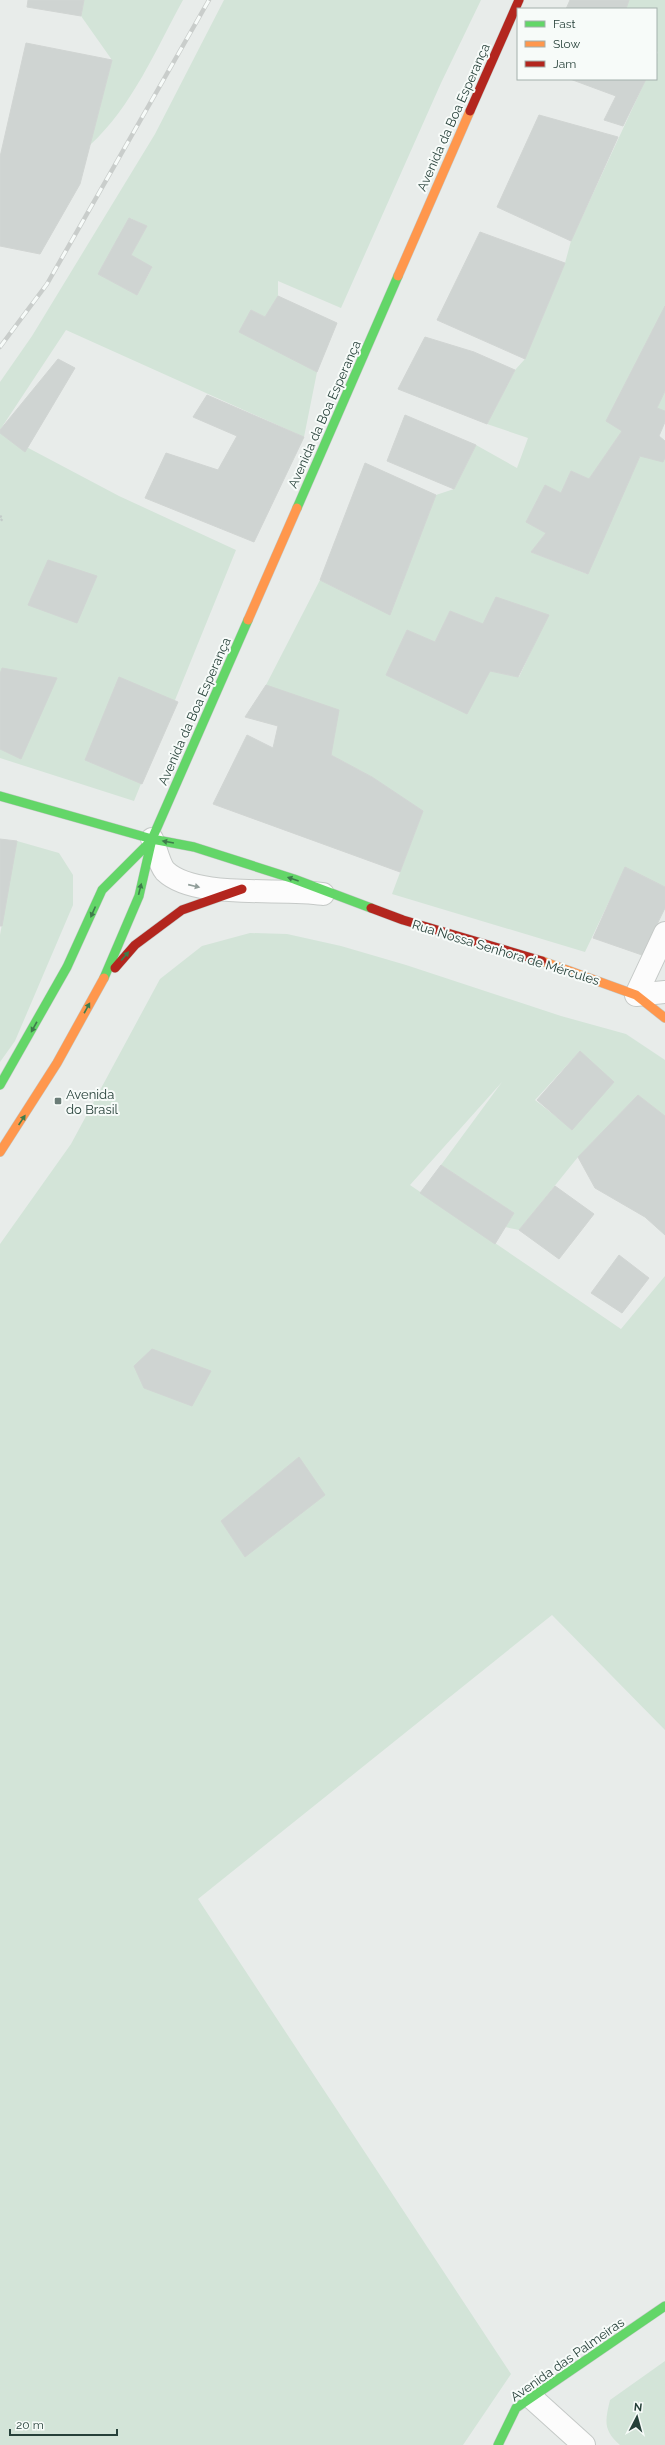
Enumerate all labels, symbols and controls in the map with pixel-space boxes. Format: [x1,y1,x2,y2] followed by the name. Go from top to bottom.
[517,8,657,80] legend
[553,17,576,31] text: Fast
[553,37,580,51] text: Slow
[414,41,493,193] street label: Avenida da Boa Esperança
[553,57,576,71] text: Jam
[285,338,364,490] street label: Avenida da Boa Esperança
[155,635,234,787] street label: Avenida da Boa Esperança
[162,839,174,845] one-way arrow
[286,875,298,881] one-way arrow
[137,883,143,895] one-way arrow
[188,883,200,889] one-way arrow
[89,906,95,918] one-way arrow
[410,917,601,988] street label: Rua Nossa Senhora de Mércules
[121,951,130,962] one-way arrow
[84,1002,91,1014] one-way arrow
[30,1022,37,1033] one-way arrow
[66,1087,119,1117] place label: Avenida do Brasil
[53,1096,63,1106] marker: Avenida do Brasil
[18,1115,26,1125] one-way arrow
[508,2314,627,2404] street label: Avenida das Palmeiras
[617,2397,657,2437] north arrow
[633,2401,643,2414] text: N
[10,2411,117,2437] scale bar
[16,2418,44,2432] text: 20 m

